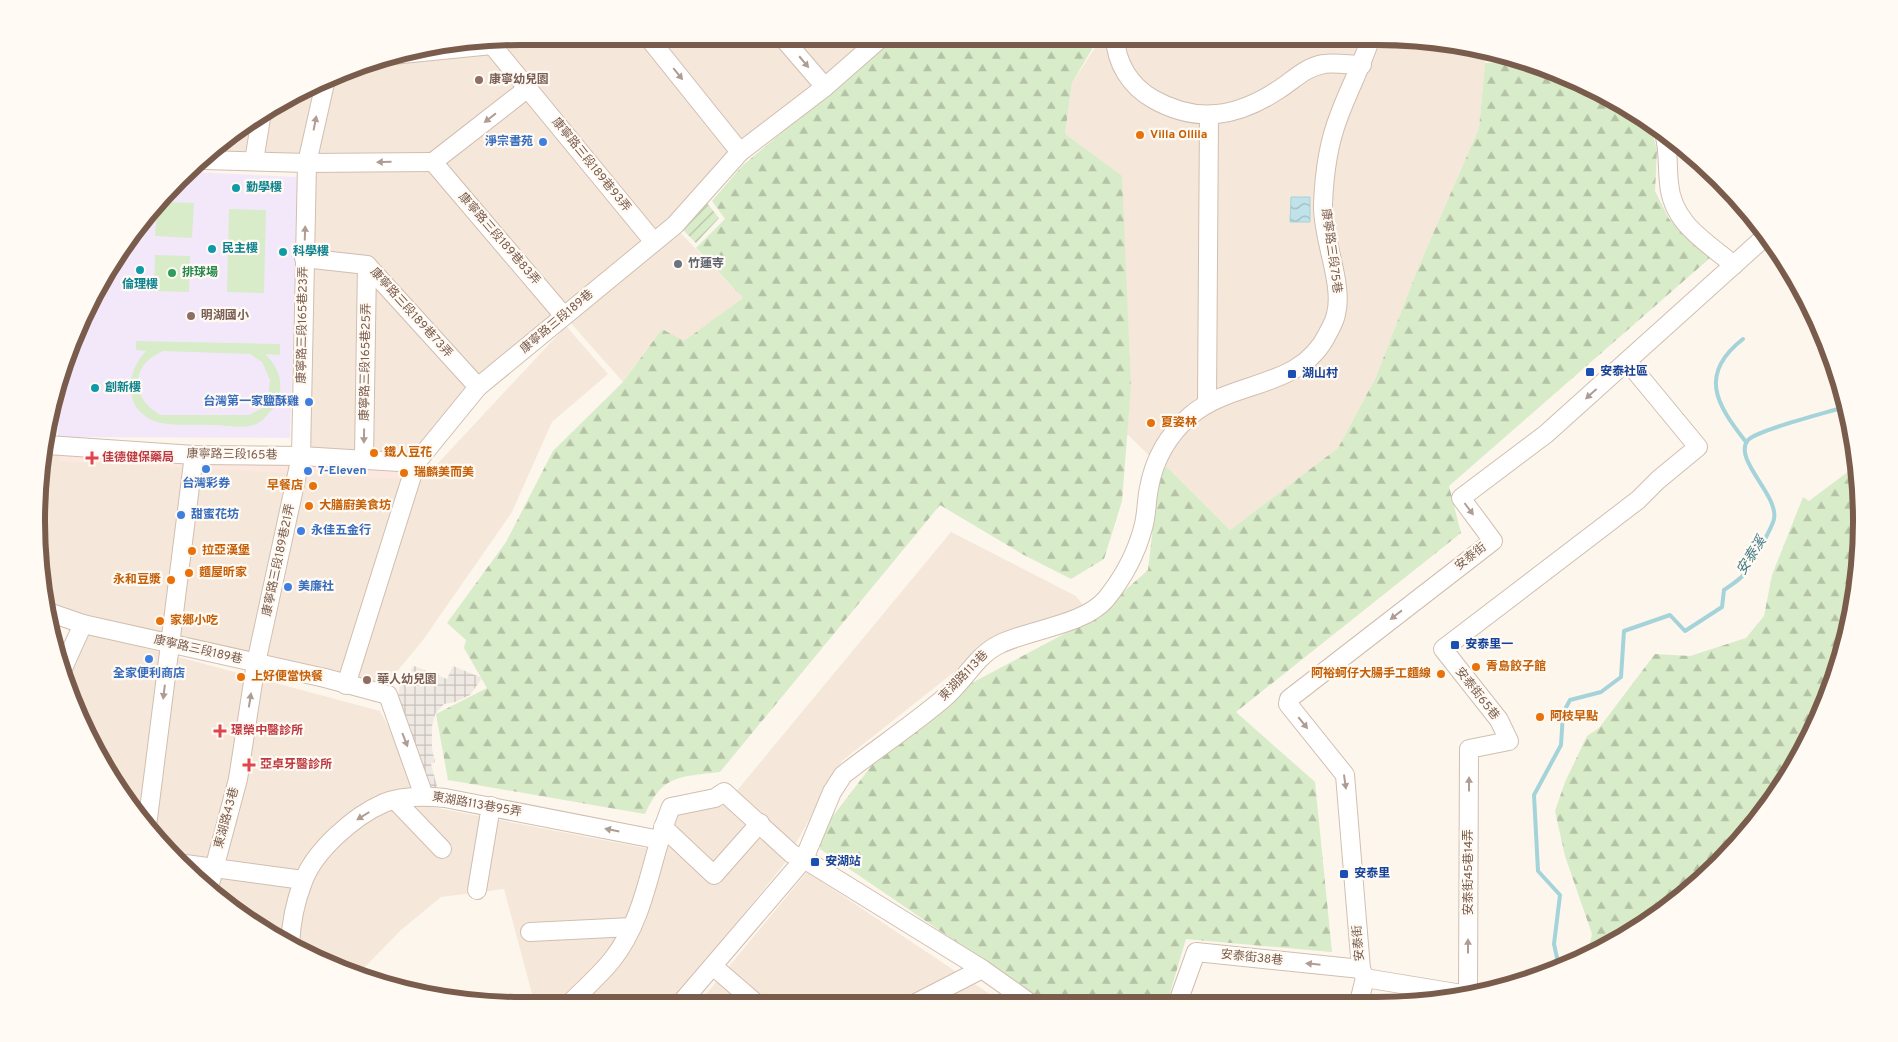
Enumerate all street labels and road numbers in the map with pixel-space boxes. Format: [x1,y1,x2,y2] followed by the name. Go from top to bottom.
[548,114,634,216] street label: 康寧路三段189巷93弄
[454,189,544,289] street label: 康寧路三段189巷83弄
[1317,207,1345,295] street label: 康寧路三段75巷
[366,265,456,361] street label: 康寧路三段189巷73弄
[294,266,312,384] street label: 康寧路三段165巷23弄
[517,287,597,357] street label: 康寧路三段189巷
[357,303,375,421] street label: 康寧路三段165巷25弄
[186,446,278,464] street label: 康寧路三段165巷
[259,502,299,618] street label: 康寧路三段189巷21弄
[1452,540,1490,574] street label: 安泰街
[152,632,244,668] street label: 康寧路三段189巷
[936,647,992,705] street label: 東湖路113巷
[1451,664,1503,724] street label: 安泰街65巷
[211,786,243,850] street label: 東湖路43巷
[431,789,523,821] street label: 東湖路113巷95弄
[1461,829,1477,915] street label: 安泰街45巷14弄
[1349,924,1369,962] street label: 安泰街
[1220,947,1284,969] street label: 安泰街38巷

